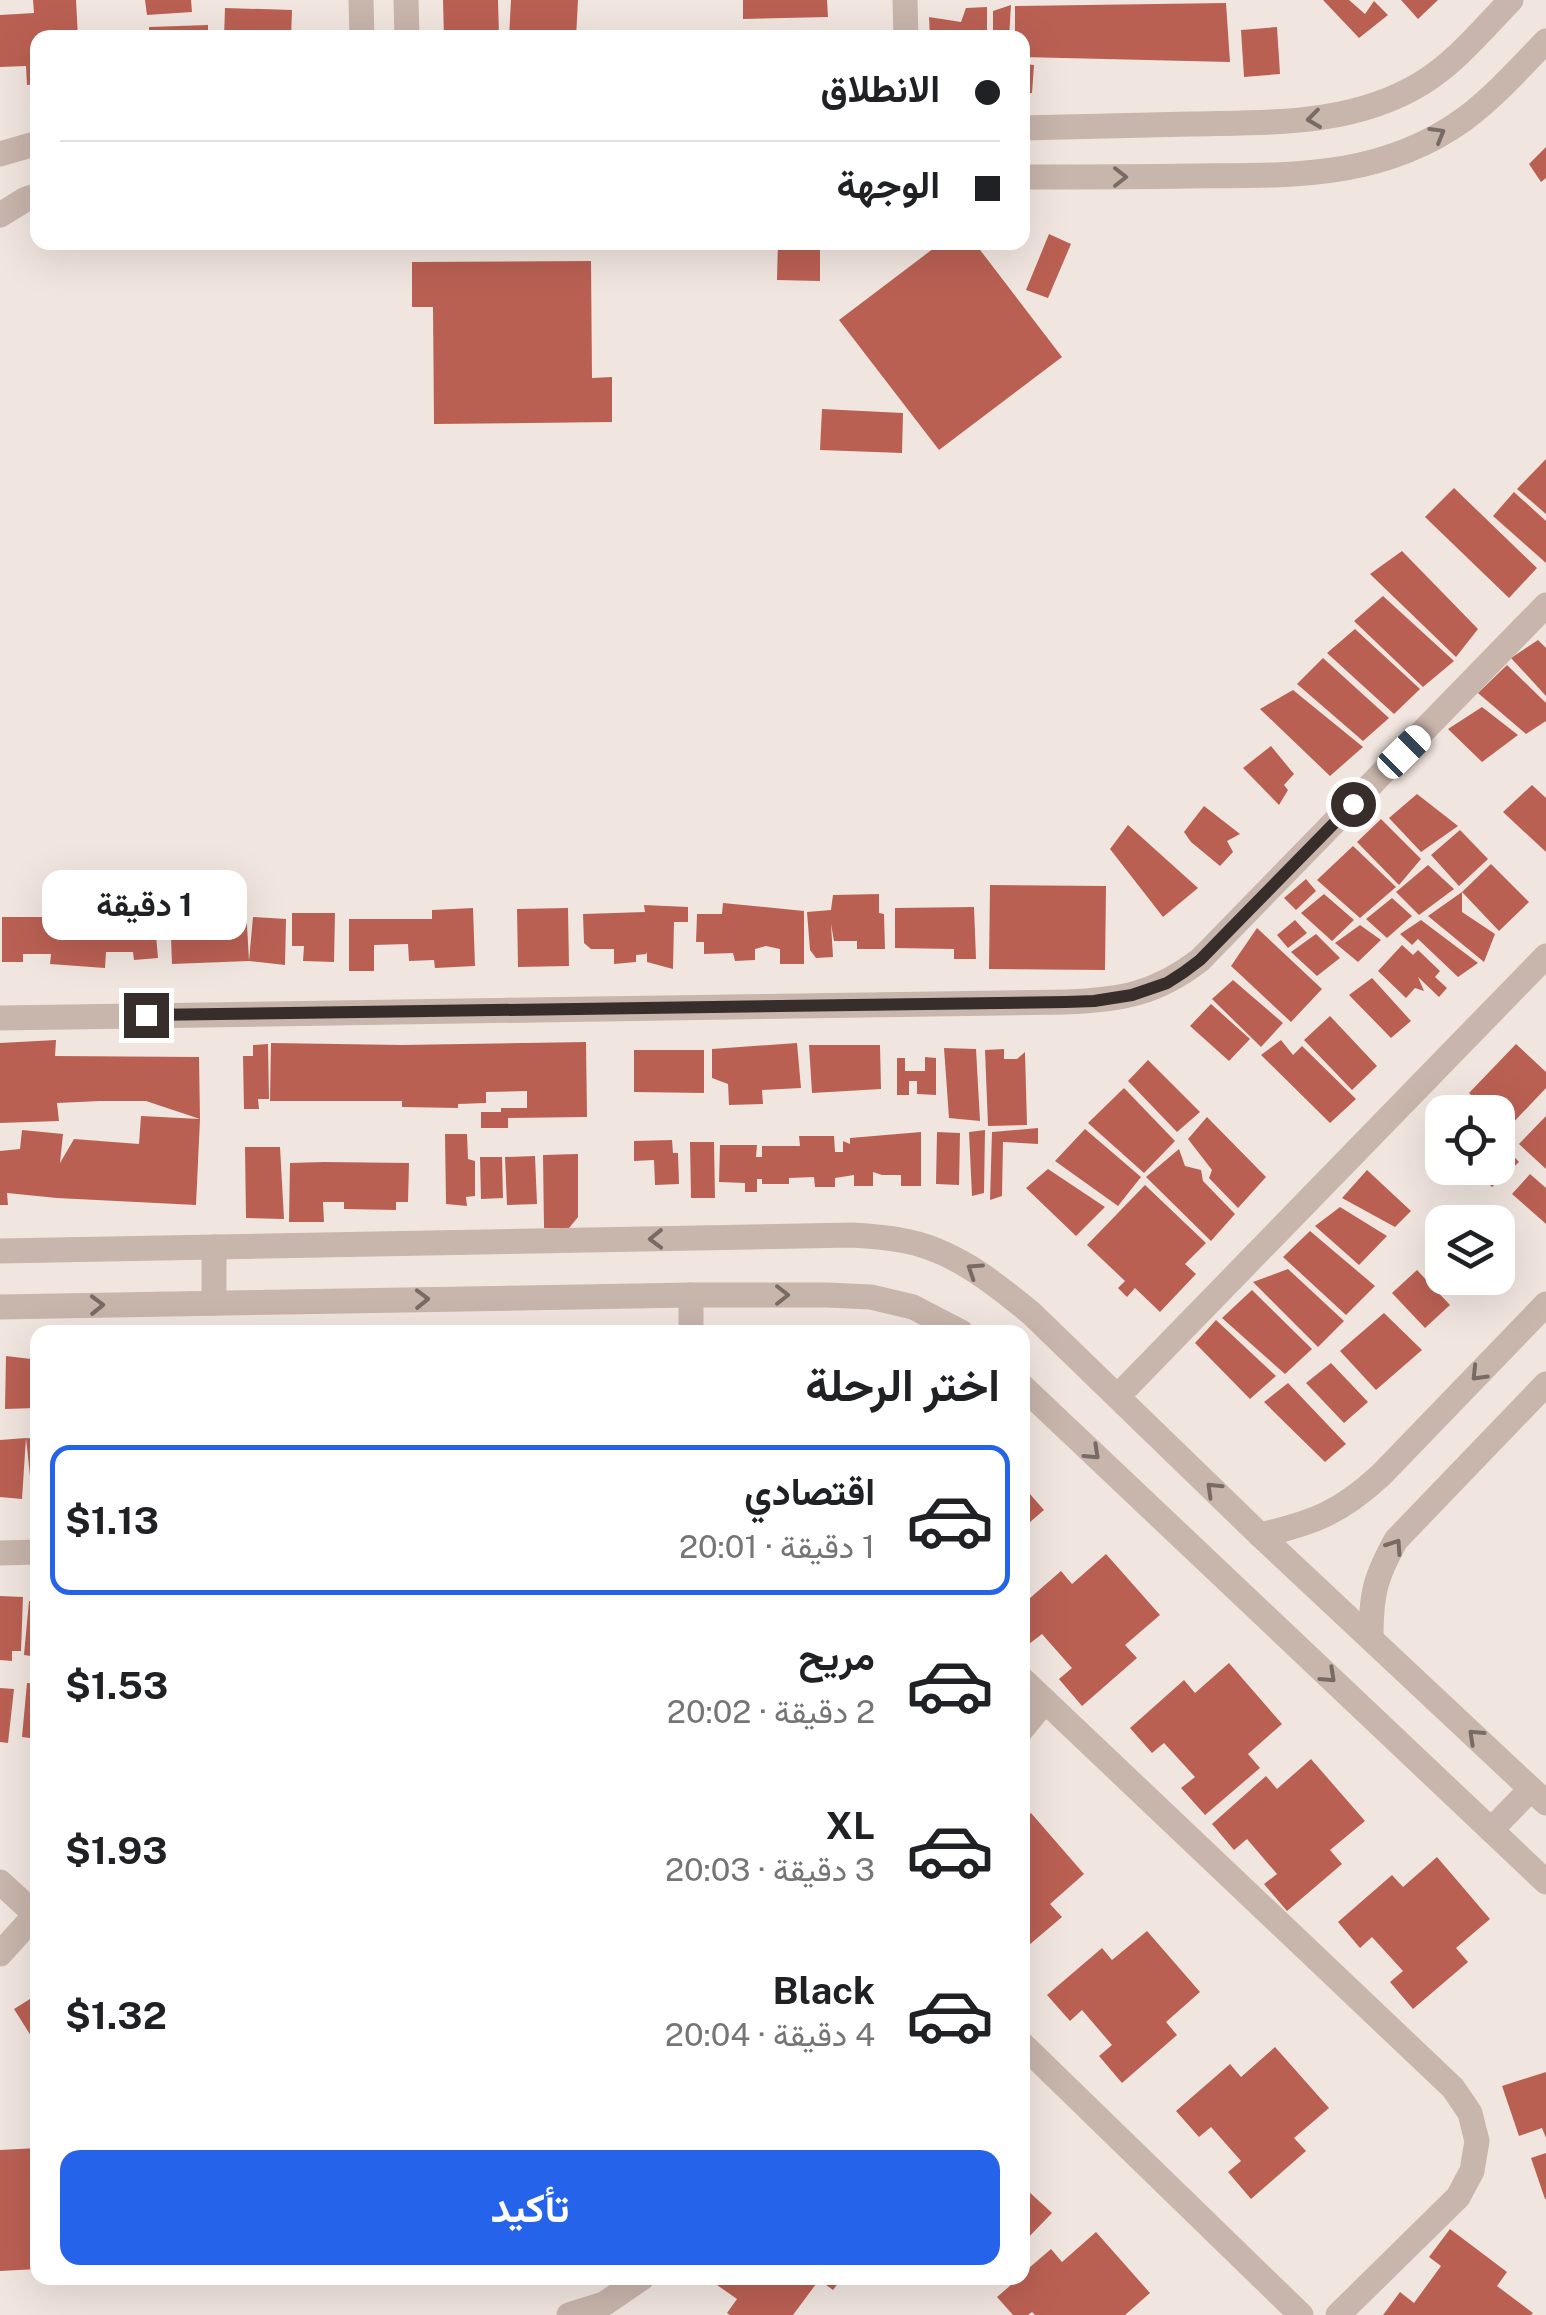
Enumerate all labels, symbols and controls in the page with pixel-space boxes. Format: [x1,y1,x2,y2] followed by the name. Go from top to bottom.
[821,66,940,111] text: الانطلاق
[1305,108,1321,129] one-way arrow
[1427,127,1445,146] one-way arrow
[837,162,940,207] text: الوجهة
[1112,166,1128,188] one-way arrow
[1372,720,1436,784] car
[1331,782,1376,827] route start
[44,870,248,940] callout: 1 دقيقة
[96,886,193,923] text: 1 دقيقة
[124,993,169,1038] route end
[1425,1095,1515,1295] map controls
[1425,1095,1515,1185] button: locate
[1425,1205,1515,1295] button: layers
[647,1228,663,1249] one-way arrow
[967,1264,985,1283] one-way arrow
[776,1284,791,1306] one-way arrow
[415,1289,431,1310] one-way arrow
[90,1295,106,1316] one-way arrow
[805,1358,1000,1411] text: اختر الرحلة
[1472,1362,1490,1381] one-way arrow
[1082,1441,1100,1459] one-way arrow
[744,1469,875,1514] text: اقتصادي
[905,1475,995,1565] icon: car
[1207,1483,1225,1501] one-way arrow
[65,1498,159,1543] text: $1.13
[679,1528,875,1565] text: 1 دقيقة · 20:01
[1382,1538,1401,1556] one-way arrow
[799,1634,875,1679] text: مريح
[905,1640,995,1730] icon: car
[65,1663,168,1708] text: $1.53
[1318,1664,1336,1682] one-way arrow
[667,1693,875,1730] text: 2 دقيقة · 20:02
[1468,1730,1487,1748] one-way arrow
[826,1803,875,1848] text: XL
[905,1805,995,1895] icon: car
[65,1828,168,1873] text: $1.93
[665,1851,875,1888] text: 3 دقيقة · 20:03
[772,1968,875,2013] text: Black
[905,1970,995,2060] icon: car
[65,1993,167,2038] text: $1.32
[665,2016,875,2053] text: 4 دقيقة · 20:04
[60,2150,1000,2265] button: تأكيد

